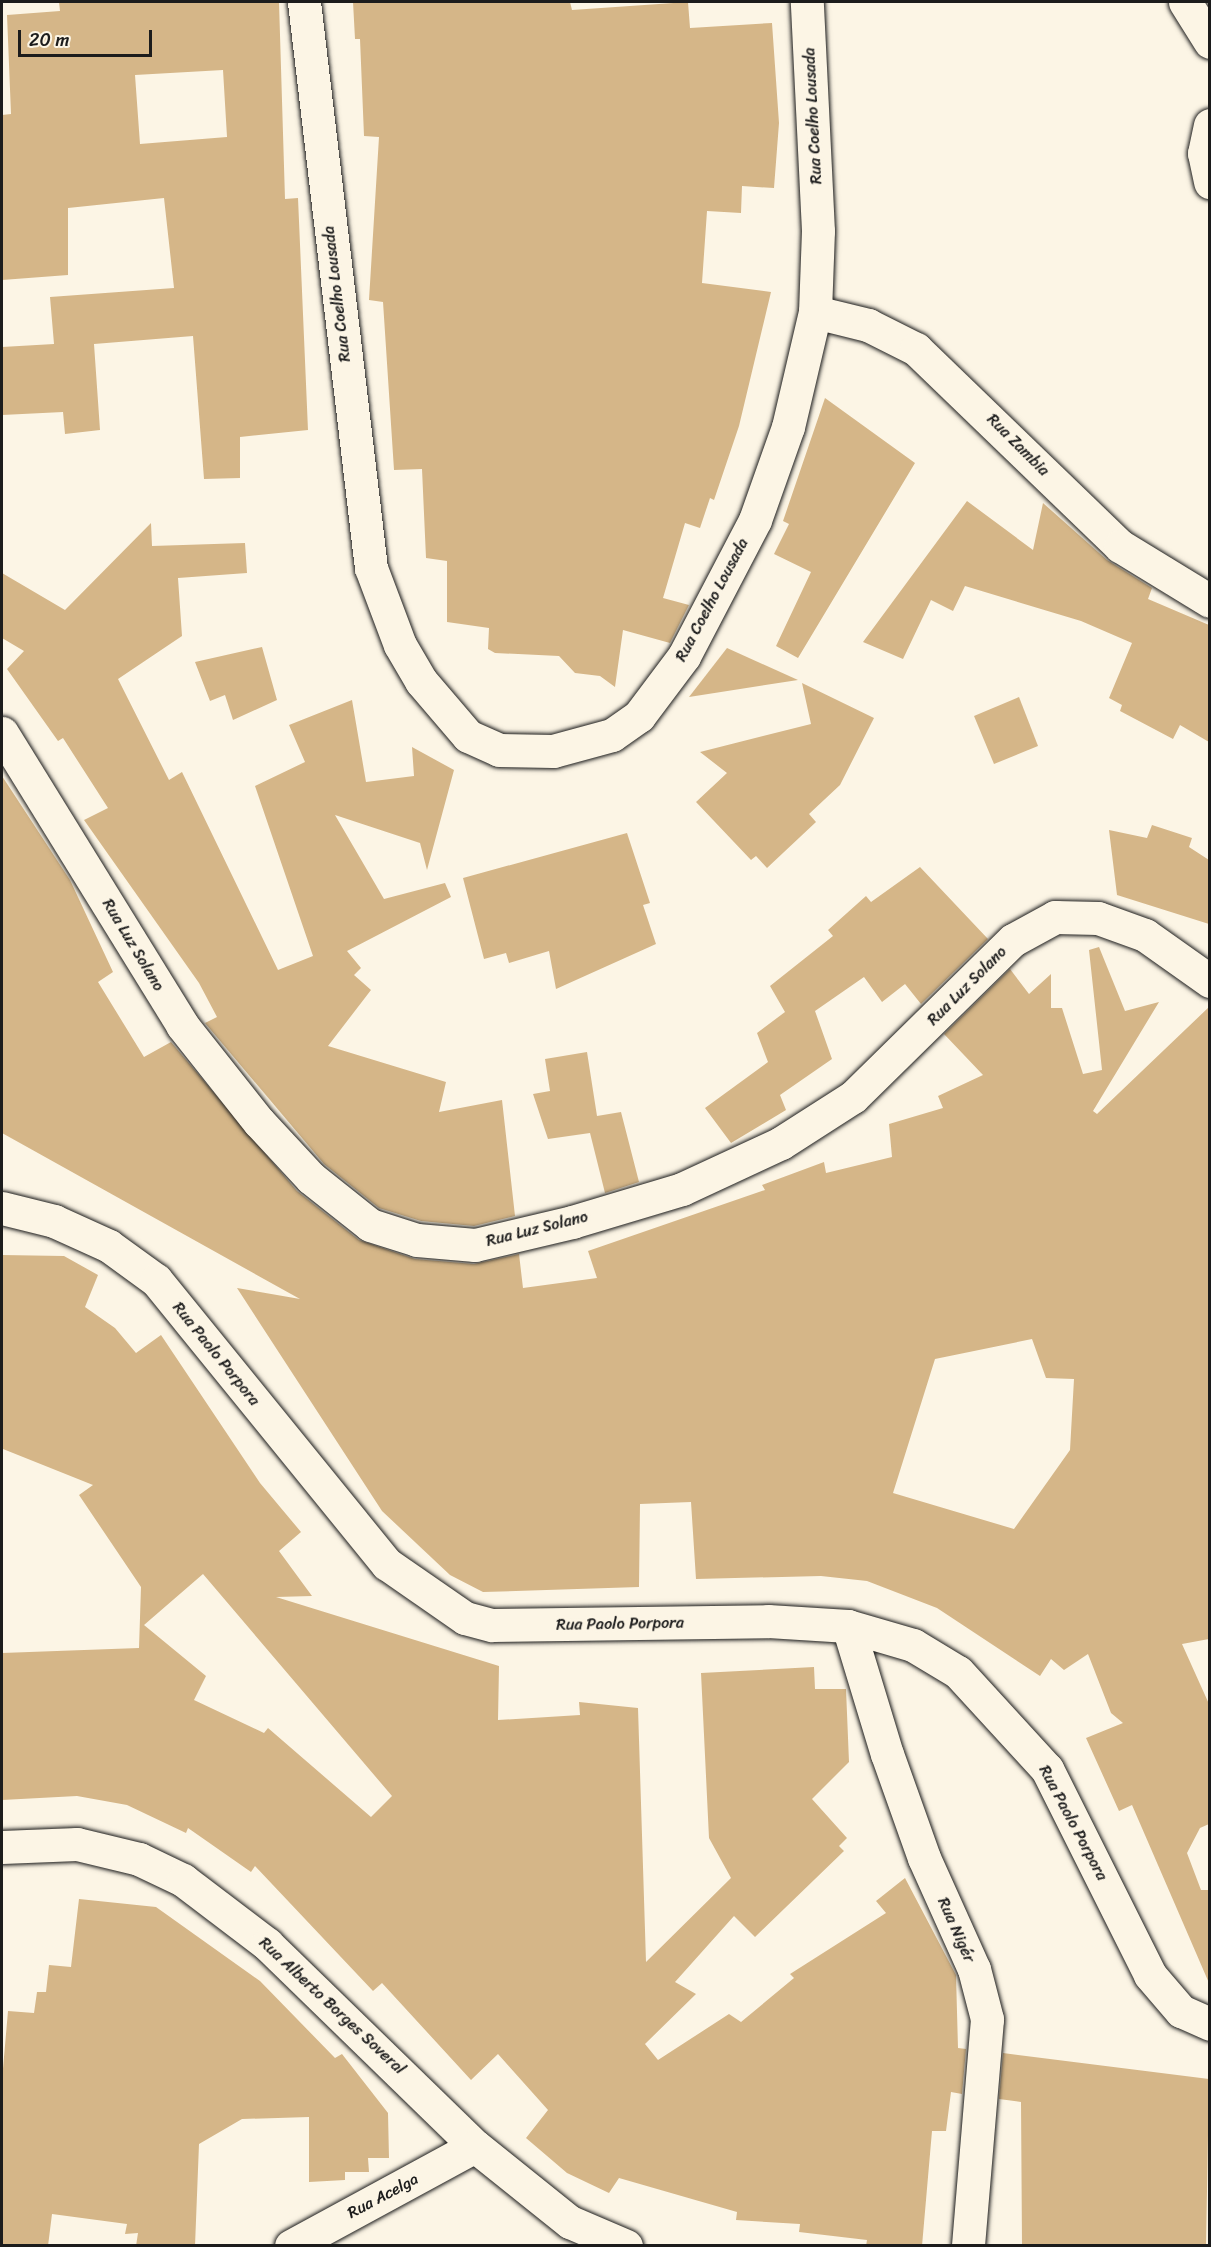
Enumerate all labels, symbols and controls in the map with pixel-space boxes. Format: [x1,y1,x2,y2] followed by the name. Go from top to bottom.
[21,18,154,56] scale bar
[29,24,69,56] text: 20 m
[800,47,826,185] street label: Rua Coelho Lousada
[319,224,355,364] street label: Rua Coelho Lousada
[983,410,1053,480] street label: Rua Zambia
[671,535,753,665] street label: Rua Coelho Lousada
[98,895,168,995] street label: Rua Luz Solano
[923,942,1011,1030] street label: Rua Luz Solano
[483,1207,591,1251] street label: Rua Luz Solano
[168,1298,264,1410] street label: Rua Paolo Porpora
[556,1613,684,1635] street label: Rua Paolo Porpora
[1034,1762,1112,1884] street label: Rua Paolo Porpora
[933,1895,979,1965] street label: Rua Nigér
[255,1933,409,2079] street label: Rua Alberto Borges Soveral
[344,2169,422,2223] street label: Rua Acelga

